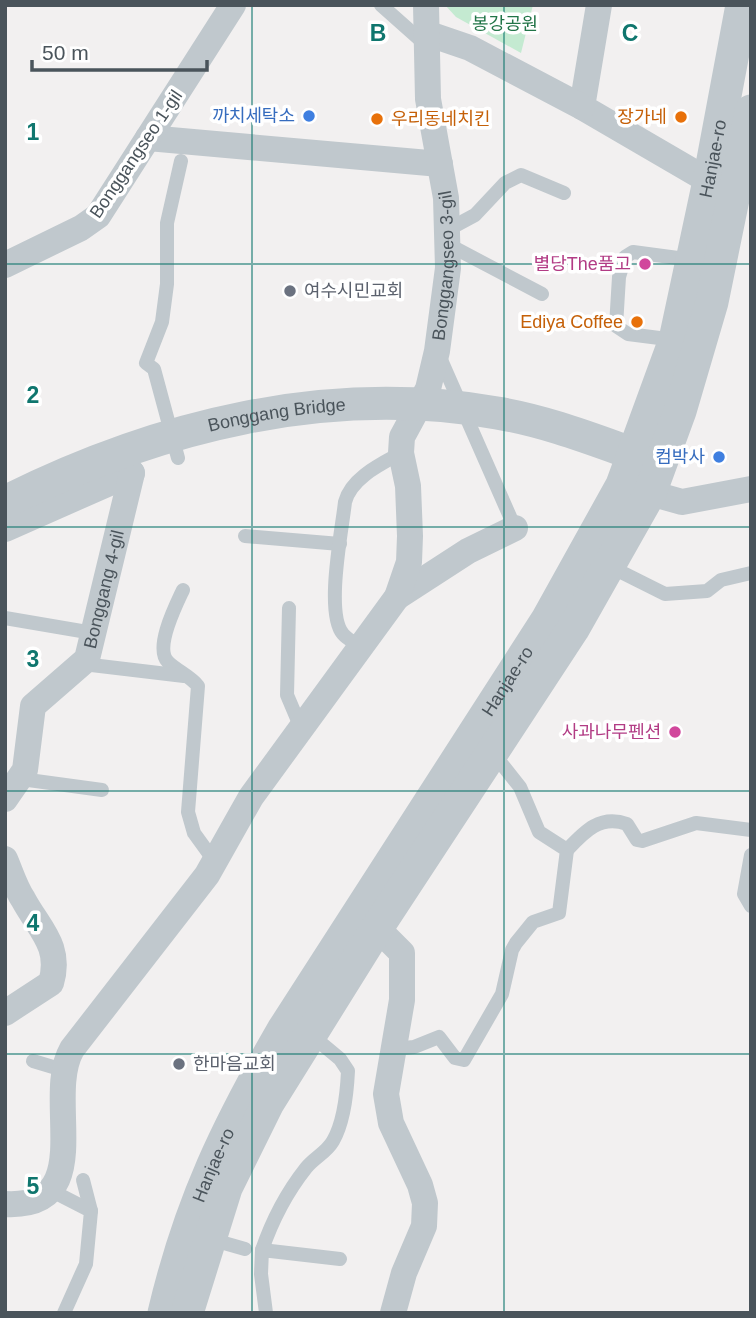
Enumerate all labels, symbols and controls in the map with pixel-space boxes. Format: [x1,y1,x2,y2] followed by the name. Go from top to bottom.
[472,14,538,34] park label: 봉강공원
[370,20,386,46] text: B
[622,20,638,46] text: C
[32,28,206,72] scale bar
[42,41,89,64] text: 50 m
[86,86,186,222] street label: Bonggangseo 1-gil
[212,106,295,126] place label: 까치세탁소
[617,107,667,127] place label: 장가네
[301,108,317,124] marker: 까치세탁소
[391,109,490,129] place label: 우리동네치킨
[673,109,689,125] marker: 장가네
[369,111,385,127] marker: 우리동네치킨
[696,118,730,200] street label: Hanjae-ro
[27,119,40,145] text: 1
[428,189,458,342] street label: Bonggangseo 3-gil
[534,254,631,274] place label: 별당The품고
[637,256,653,272] marker: 별당The품고
[304,281,403,301] place label: 여수시민교회
[282,283,298,299] marker: 여수시민교회
[520,312,623,332] place label: Ediya Coffee
[629,314,645,330] marker: Ediya Coffee
[27,382,39,408] text: 2
[206,395,346,436] street label: Bonggang Bridge
[655,447,705,467] place label: 컴박사
[711,449,727,465] marker: 컴박사
[80,528,128,651] street label: Bonggang 4-gil
[478,643,537,720] street label: Hanjae-ro
[27,646,39,672] text: 3
[562,722,661,742] place label: 사과나무펜션
[667,724,683,740] marker: 사과나무펜션
[27,910,40,936] text: 4
[193,1054,276,1074] place label: 한마음교회
[171,1056,187,1072] marker: 한마음교회
[189,1125,239,1205] street label: Hanjae-ro
[27,1173,40,1199] text: 5

